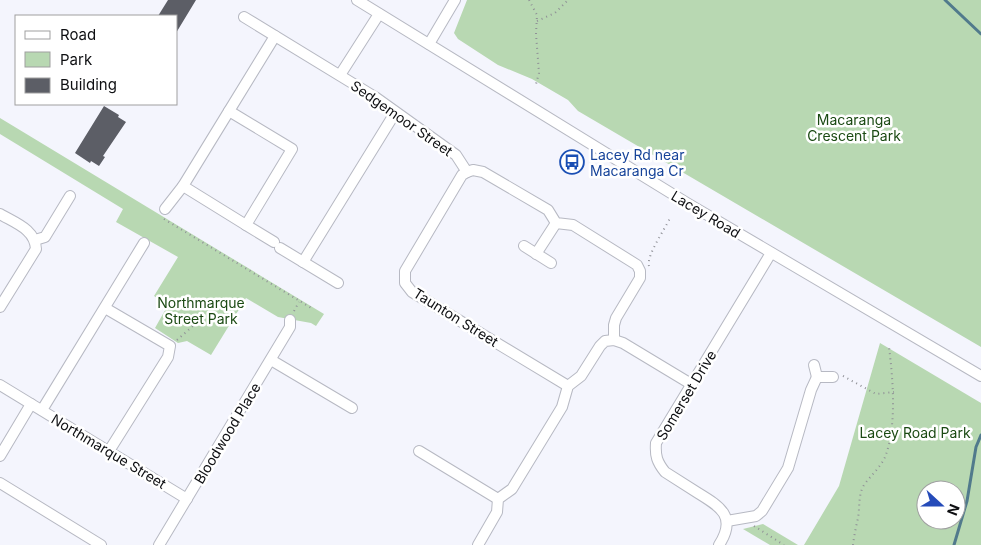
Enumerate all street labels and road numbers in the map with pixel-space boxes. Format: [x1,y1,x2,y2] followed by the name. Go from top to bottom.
[348,77,456,160] street label: Sedgemoor Street
[669,187,743,241] street label: Lacey Road
[410,284,502,350] street label: Taunton Street
[652,347,720,443] street label: Somerset Drive
[190,379,264,487] street label: Bloodwood Place
[49,410,170,492] street label: Northmarque Street

